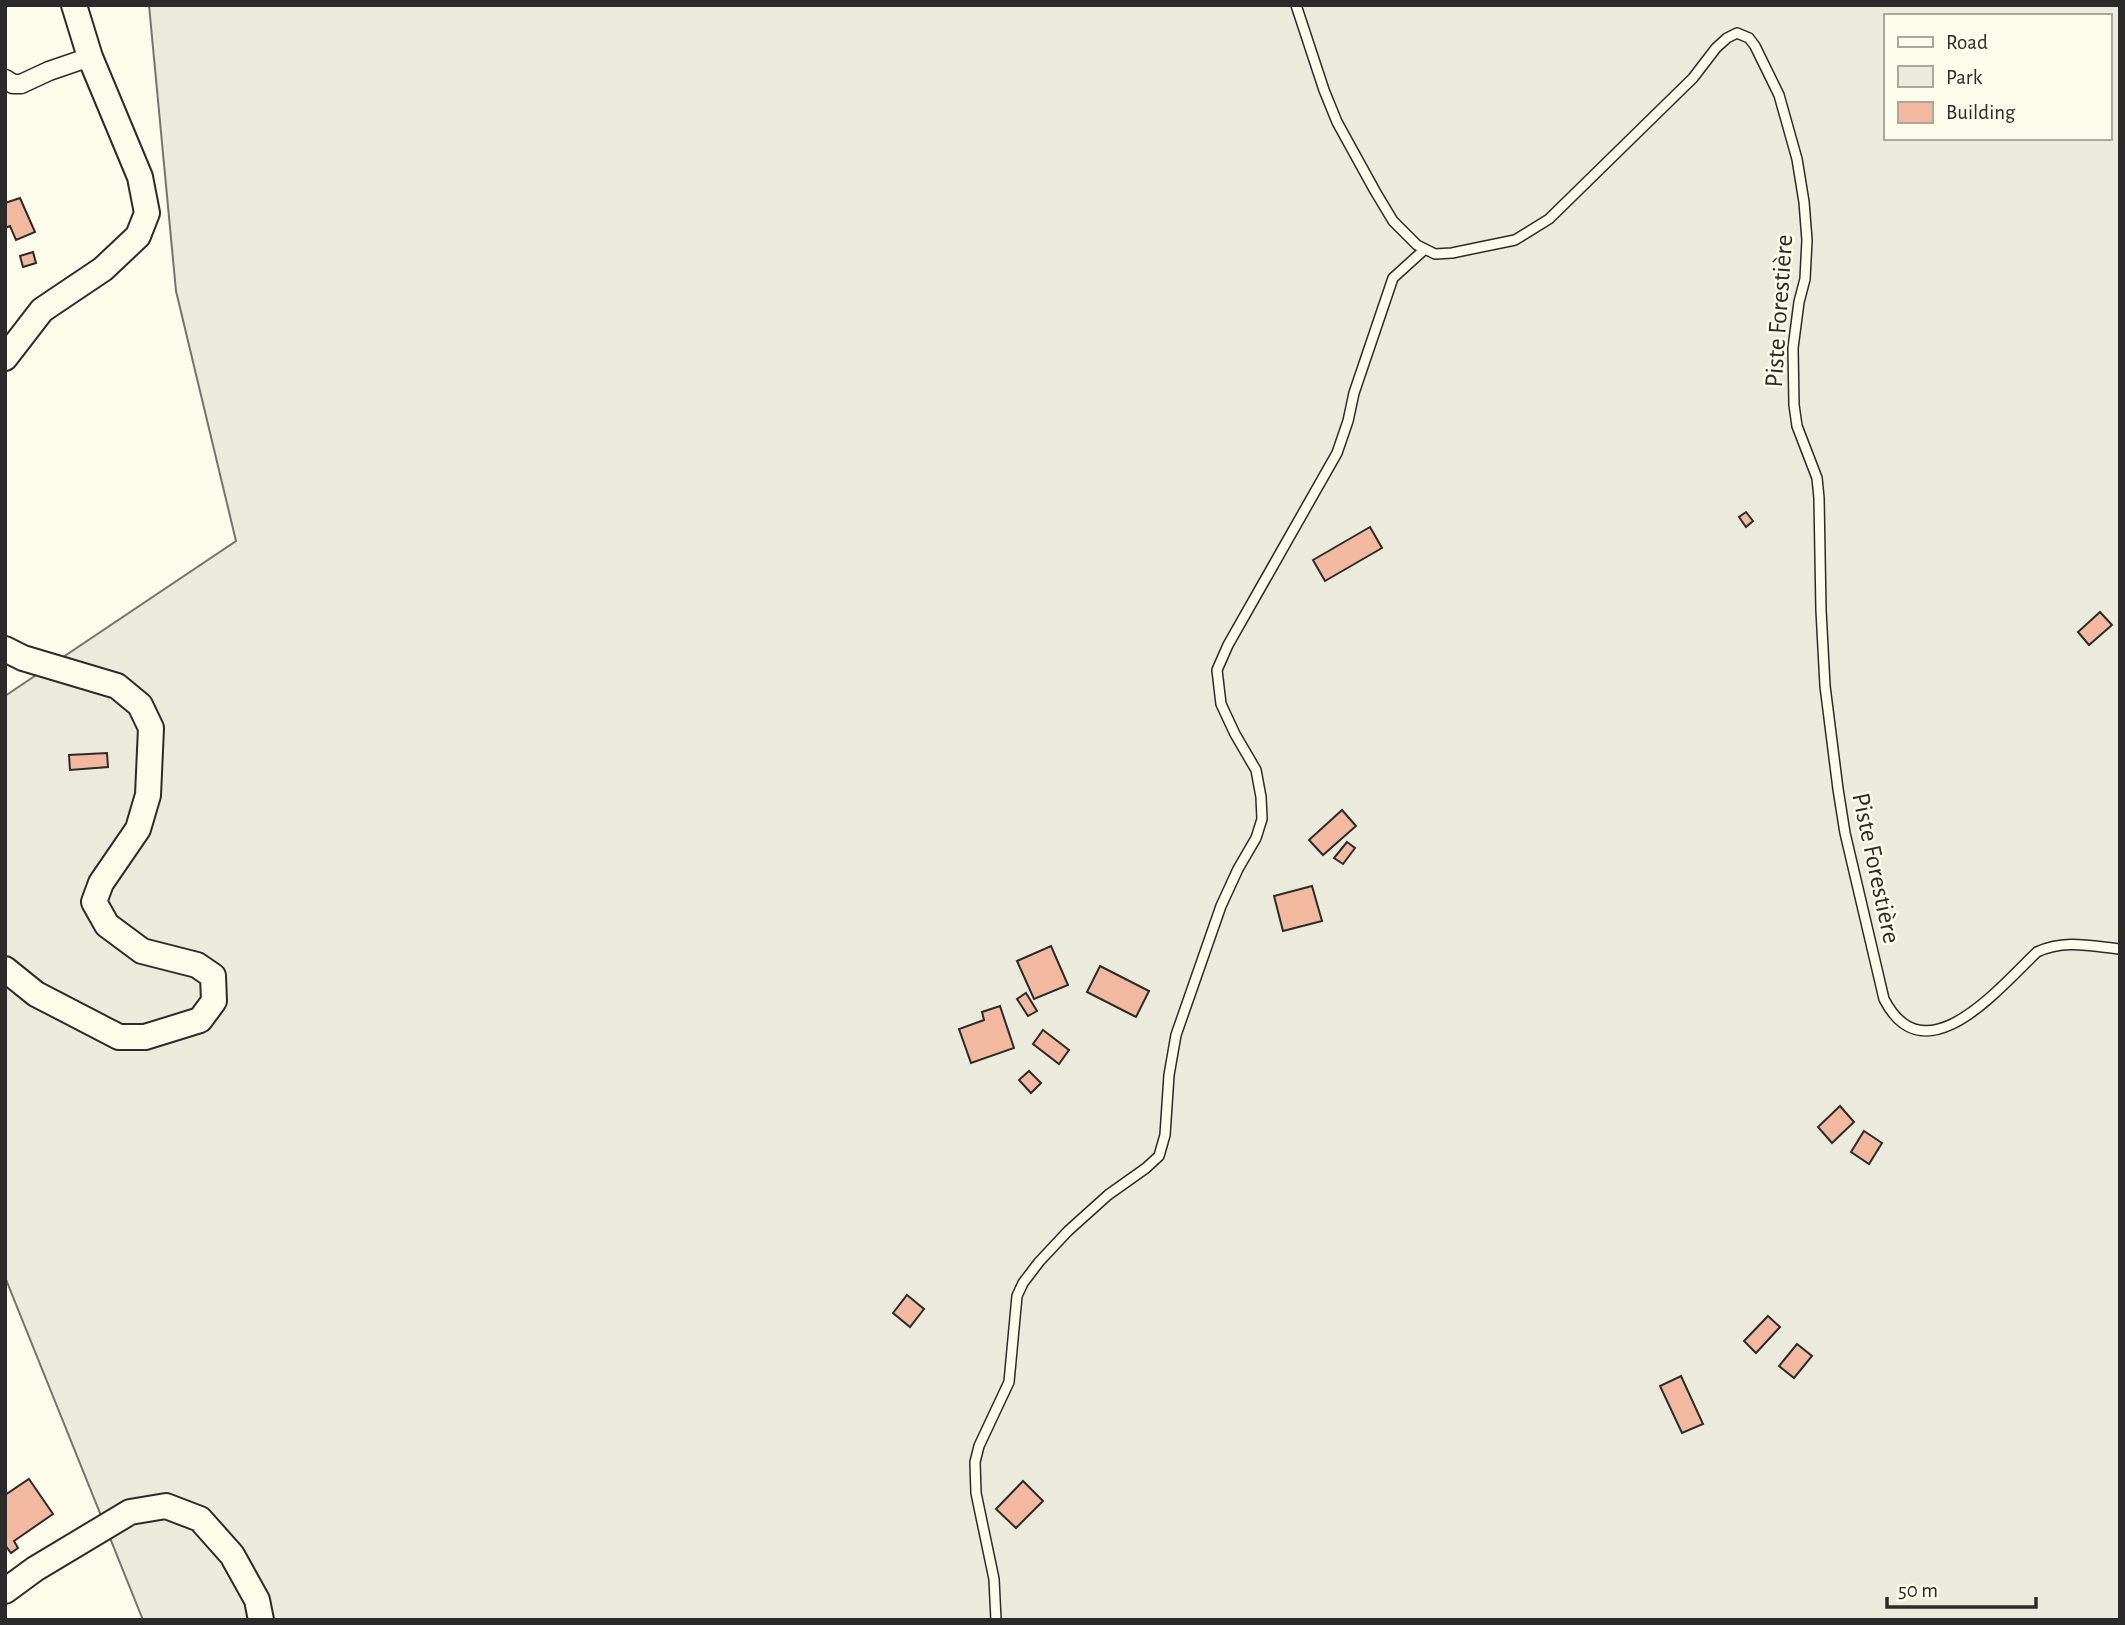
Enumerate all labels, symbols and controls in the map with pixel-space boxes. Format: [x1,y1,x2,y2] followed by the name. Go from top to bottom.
[1884,14,2111,140] legend
[1946,32,1988,53] text: Road
[1946,67,1983,88] text: Park
[1946,102,2016,123] text: Building
[1761,234,1797,388] street label: Piste Forestière
[1847,790,1905,946] street label: Piste Forestière
[1887,1566,2036,1610] scale bar
[1898,1580,1938,1601] text: 50 m

